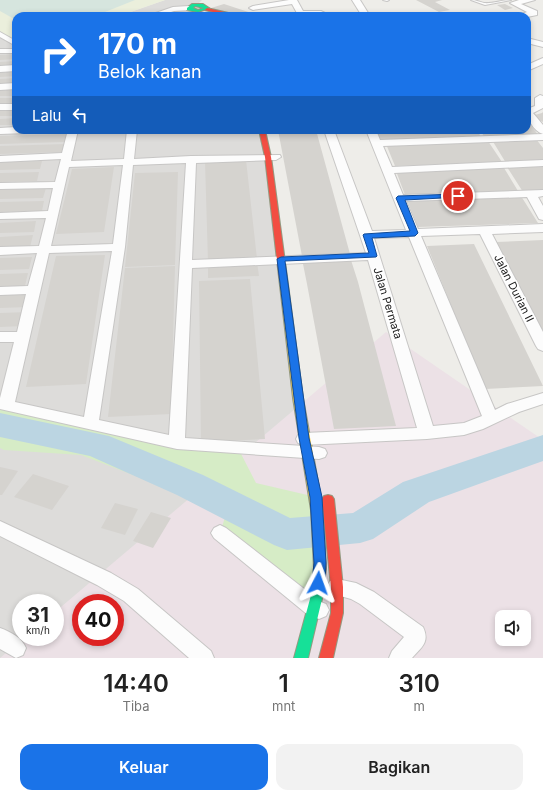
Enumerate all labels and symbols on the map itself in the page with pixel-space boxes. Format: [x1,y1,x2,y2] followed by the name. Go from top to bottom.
[441,179,475,213] pin
[491,252,537,324] street label: Jalan Durian II
[370,265,406,341] street label: Jalan Permata
[297,562,339,604] position arrow
[72,594,124,646] speed limit sign: 40

